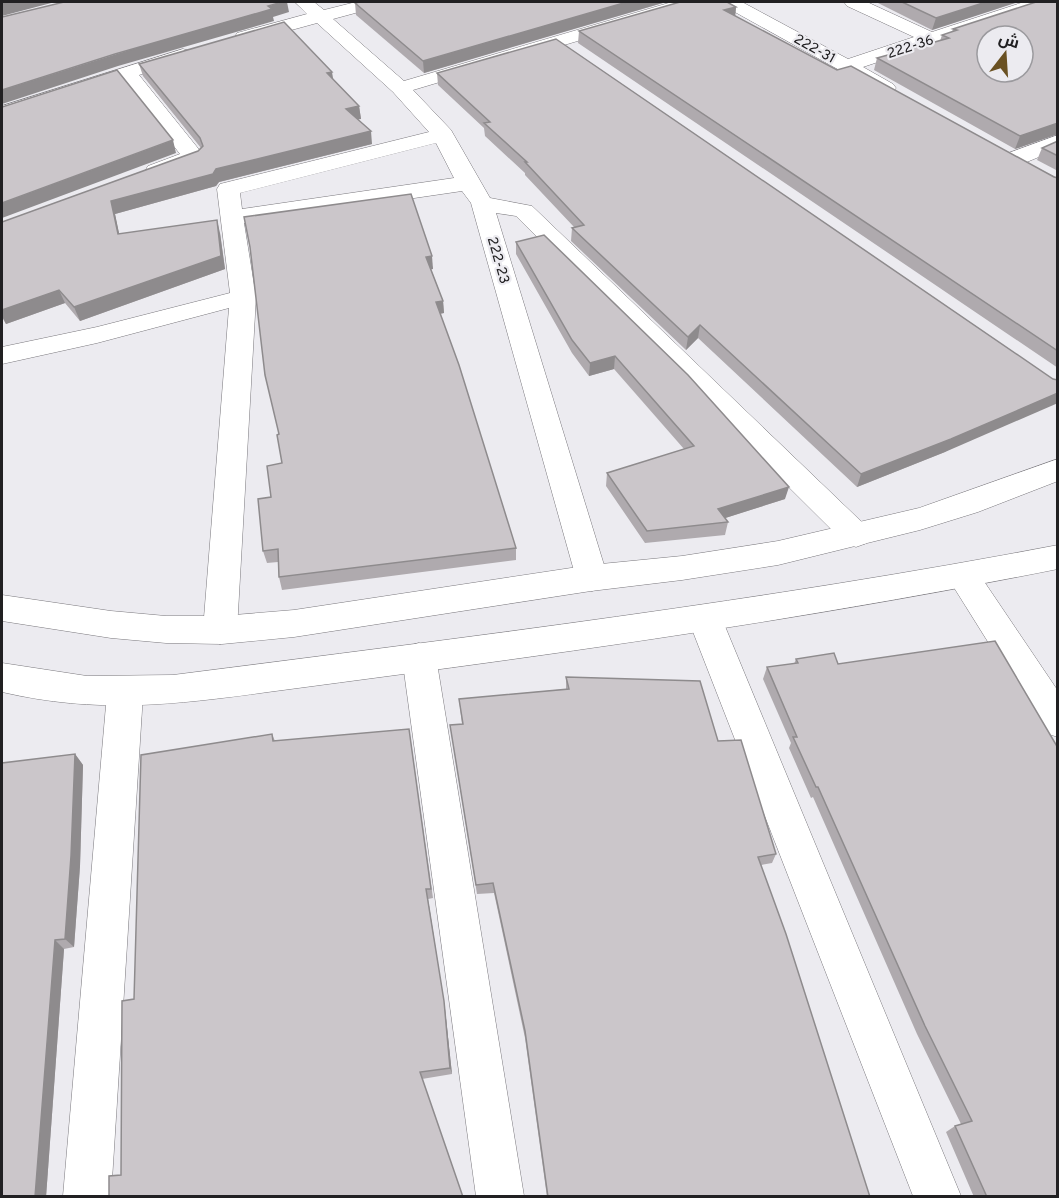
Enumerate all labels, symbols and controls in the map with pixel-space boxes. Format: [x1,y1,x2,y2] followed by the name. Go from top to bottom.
[975,24,1035,84] north arrow
[996,29,1022,54] text: ش
[791,31,838,68] street label: 222-31
[885,32,936,63] street label: 222-36
[483,235,512,286] street label: 222-23

